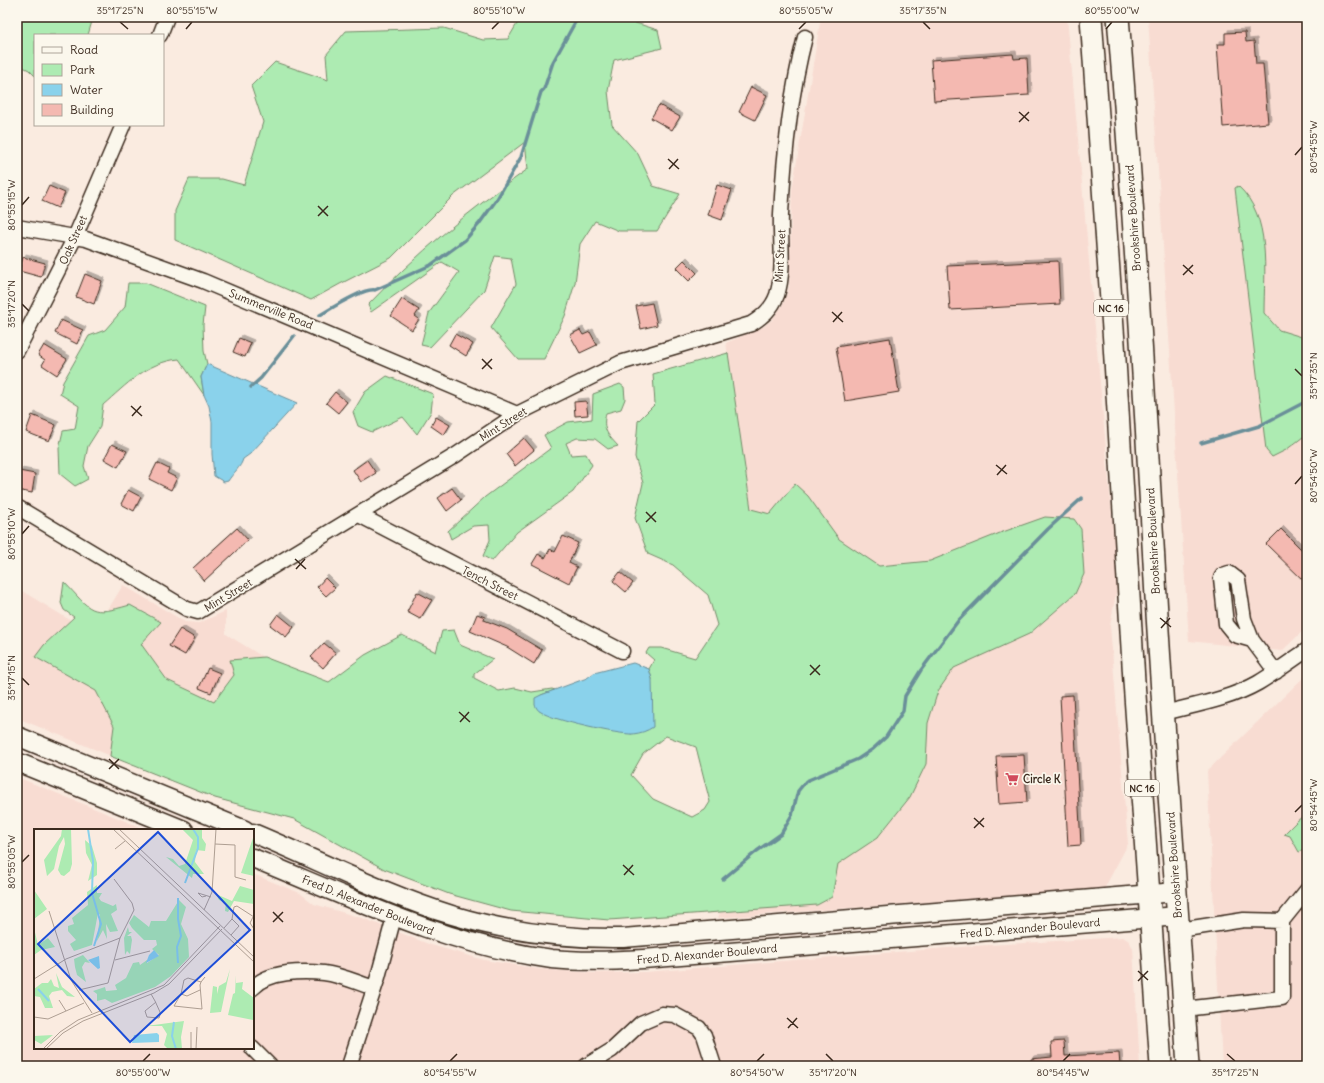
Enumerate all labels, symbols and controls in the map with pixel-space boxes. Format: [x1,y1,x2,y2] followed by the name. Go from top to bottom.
[96,4,144,17] text: 35°17'25"N
[166,4,218,17] text: 80°55'15"W
[473,4,525,17] text: 80°55'10"W
[779,4,833,17] text: 80°55'05"W
[899,4,947,17] text: 35°17'35"N
[1085,4,1139,17] text: 80°55'00"W
[34,34,164,126] legend
[70,42,98,57] text: Road
[70,62,95,77] text: Park
[70,82,103,97] text: Water
[70,102,114,117] text: Building
[1307,120,1320,174] text: 80°54'55"W
[1122,164,1144,272] street label: Brookshire Boulevard
[5,179,18,231] text: 80°55'15"W
[56,213,90,267] street label: Oak Street
[772,229,788,283] street label: Mint Street
[5,280,18,328] text: 35°17'20"N
[227,286,316,332] street label: Summerville Road
[1094,300,1128,316] road number: NC 16
[1307,352,1320,400] text: 35°17'35"N
[477,404,530,444] street label: Mint Street
[1307,449,1320,503] text: 80°54'50"W
[1143,487,1163,595] street label: Brookshire Boulevard
[5,508,18,560] text: 80°55'10"W
[460,563,521,603] street label: Tench Street
[202,575,255,615] street label: Mint Street
[5,655,18,701] text: 35°17'15"N
[1004,771,1020,787] supermarket icon: Circle K
[1023,772,1061,786] place label: Circle K
[1307,779,1320,831] text: 80°54'45"W
[1125,780,1159,796] road number: NC 16
[1163,811,1185,919] street label: Brookshire Boulevard
[34,829,254,1049] inset map
[5,835,18,889] text: 80°55'05"W
[300,872,436,938] street label: Fred D. Alexander Boulevard
[959,915,1101,941] street label: Fred D. Alexander Boulevard
[636,941,778,967] street label: Fred D. Alexander Boulevard
[116,1066,170,1079] text: 80°55'00"W
[423,1066,477,1079] text: 80°54'55"W
[730,1066,784,1079] text: 80°54'50"W
[809,1066,857,1079] text: 35°17'20"N
[1037,1066,1089,1079] text: 80°54'45"W
[1211,1066,1259,1079] text: 35°17'25"N

